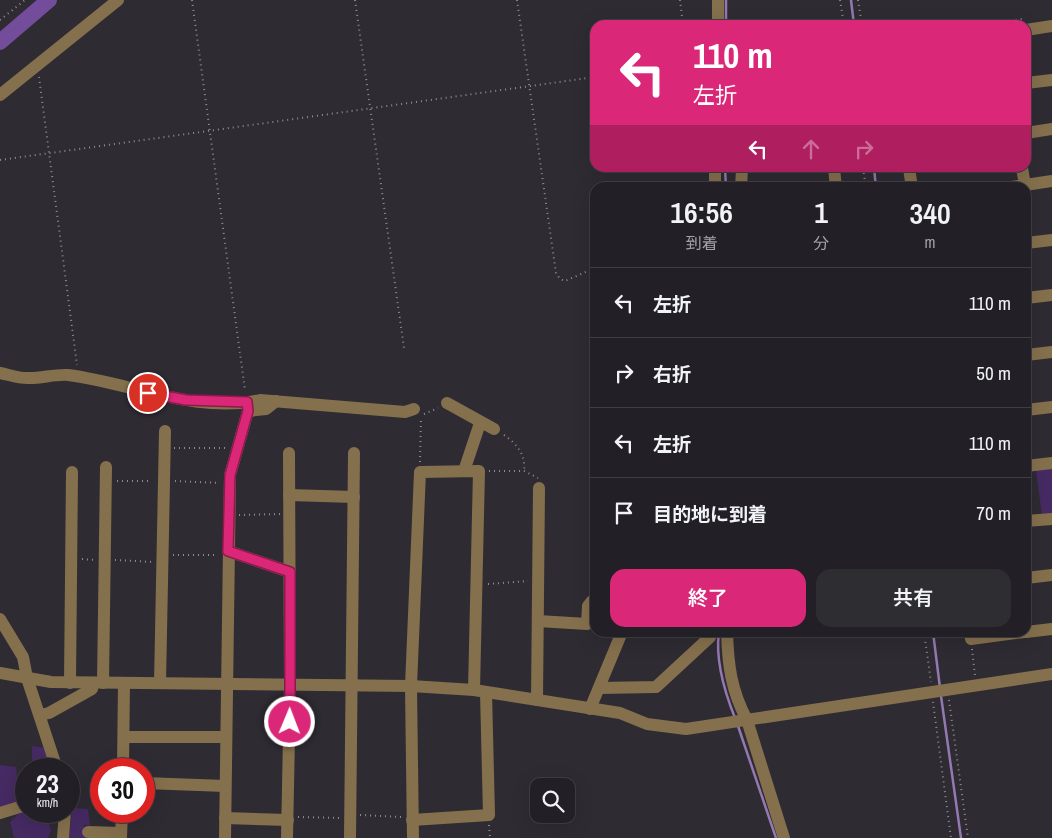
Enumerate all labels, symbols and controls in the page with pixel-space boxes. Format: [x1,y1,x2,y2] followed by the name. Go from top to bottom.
[693,32,773,79] text: 110 m
[610,40,675,105] icon: left
[693,80,737,110] text: 左折
[744,135,772,163] icon: left
[797,135,825,163] icon: ahead
[850,135,878,163] icon: right
[670,192,733,232] text: 16:56
[814,192,828,232] text: 1
[910,193,951,233] text: 340
[925,231,936,253] text: m
[686,232,718,254] text: 到着
[813,232,829,254] text: 分
[610,289,638,317] icon: left
[969,290,1011,316] text: 110 m
[653,291,691,317] text: 左折
[610,359,638,387] icon: right
[976,360,1011,386] text: 50 m
[653,361,691,387] text: 右折
[127,372,169,414] pin
[134,379,162,407] icon: arrive
[610,429,638,457] icon: left
[969,430,1011,456] text: 110 m
[653,431,691,457] text: 左折
[610,499,638,527] icon: arrive
[976,500,1011,526] text: 70 m
[653,501,767,527] text: 目的地に到着
[610,569,806,627] button: 終了
[816,569,1011,627] button: 共有
[263,695,315,747] position arrow
[90,758,155,823] speed limit sign: 30
[36,767,59,801] text: 23
[530,778,575,823] map controls
[530,778,575,823] button: search
[37,795,58,811] text: km/h

